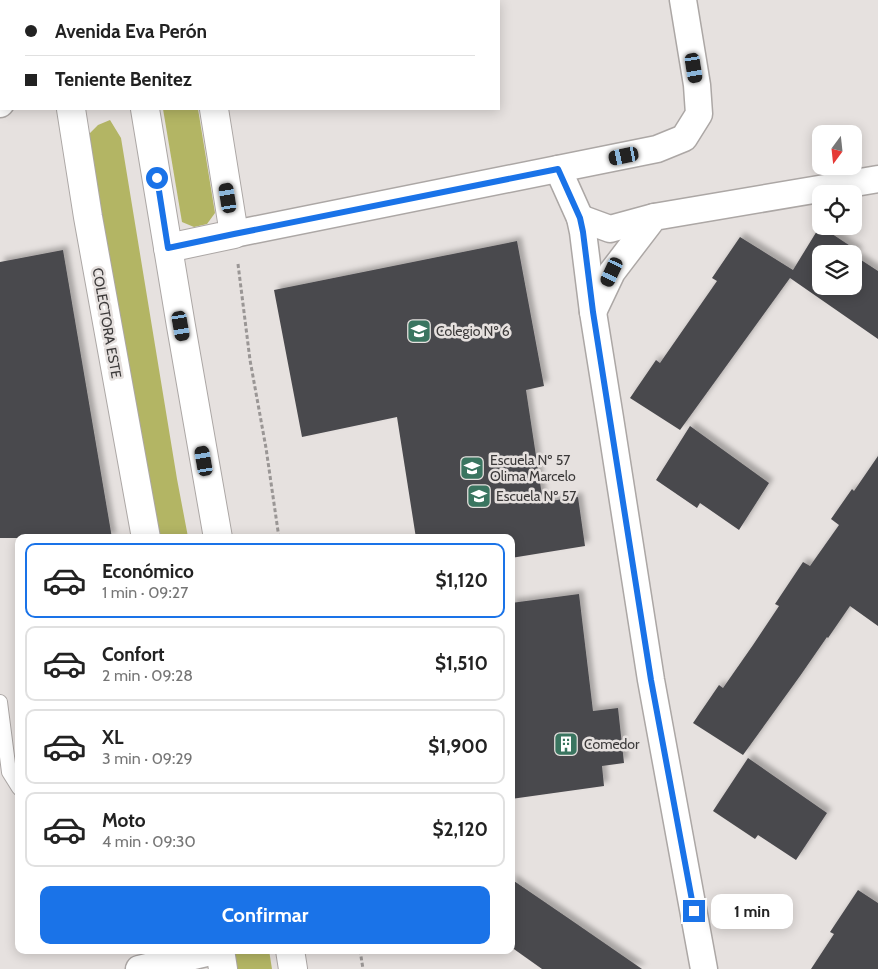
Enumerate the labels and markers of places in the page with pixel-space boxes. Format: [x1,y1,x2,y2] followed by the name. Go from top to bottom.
[406,318,432,344] school or university icon: Colegio Nº 6
[436,322,510,340] place label: Colegio Nº 6
[490,451,576,485] place label: Escuela Nº 57 Olima Marcelo
[459,455,485,481] school or university icon: Escuela Nº 57 Olima Marcelo
[466,483,492,509] school or university icon: Escuela Nº 57
[496,487,576,505] place label: Escuela Nº 57
[553,731,579,757] building icon: Comedor
[584,735,640,753] place label: Comedor

